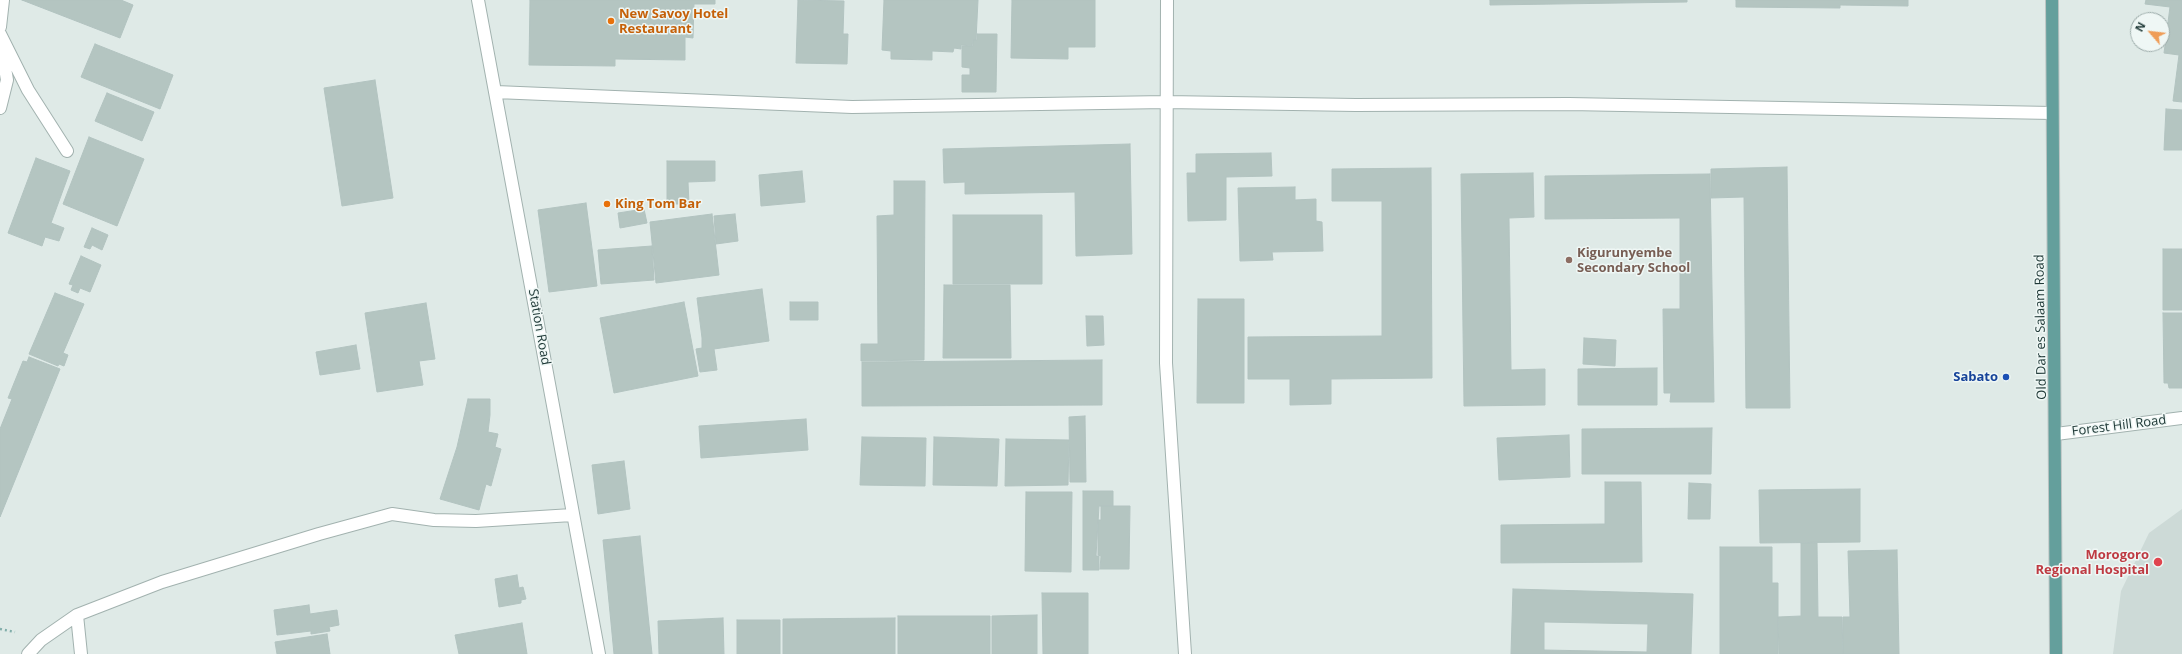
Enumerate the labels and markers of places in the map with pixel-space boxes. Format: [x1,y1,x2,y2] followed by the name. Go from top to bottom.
[619,6,728,37] place label: New Savoy Hotel Restaurant
[606,16,616,26] marker: New Savoy Hotel Restaurant
[615,196,701,212] place label: King Tom Bar
[602,199,612,209] marker: King Tom Bar
[1577,245,1690,276] place label: Kigurunyembe Secondary School
[1564,255,1574,265] marker: Kigurunyembe Secondary School
[1953,369,1998,385] place label: Sabato
[2001,372,2011,382] marker: Sabato
[2036,547,2149,578] place label: Morogoro Regional Hospital
[2152,556,2164,568] marker: Morogoro Regional Hospital

